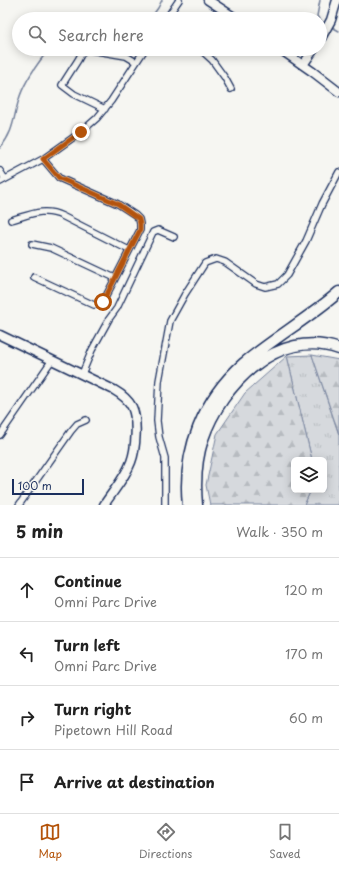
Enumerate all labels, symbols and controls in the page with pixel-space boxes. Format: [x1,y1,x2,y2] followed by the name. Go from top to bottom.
[12,12,327,56] search box
[26,23,48,45] icon: search
[58,23,144,46] text: Search here
[72,123,90,141] route end
[94,293,112,311] route start
[291,457,327,493] map controls
[291,457,327,493] button: layers
[12,477,84,496] scale bar
[18,477,52,494] text: 100 m
[16,518,63,544] text: 5 min
[236,522,323,541] text: Walk · 350 m
[54,569,122,592] text: Continue
[16,579,38,601] icon: ahead
[284,580,323,599] text: 120 m
[54,592,157,611] text: Omni Parc Drive
[54,633,120,656] text: Turn left
[16,643,38,665] icon: left
[285,644,323,663] text: 170 m
[54,656,157,675] text: Omni Parc Drive
[54,697,131,720] text: Turn right
[16,707,38,729] icon: right
[289,708,323,727] text: 60 m
[54,720,173,739] text: Pipetown Hill Road
[54,770,215,793] text: Arrive at destination
[16,771,38,793] icon: arrive
[38,821,62,862] tab: Map
[139,821,192,862] tab: Directions
[269,821,301,862] tab: Saved

